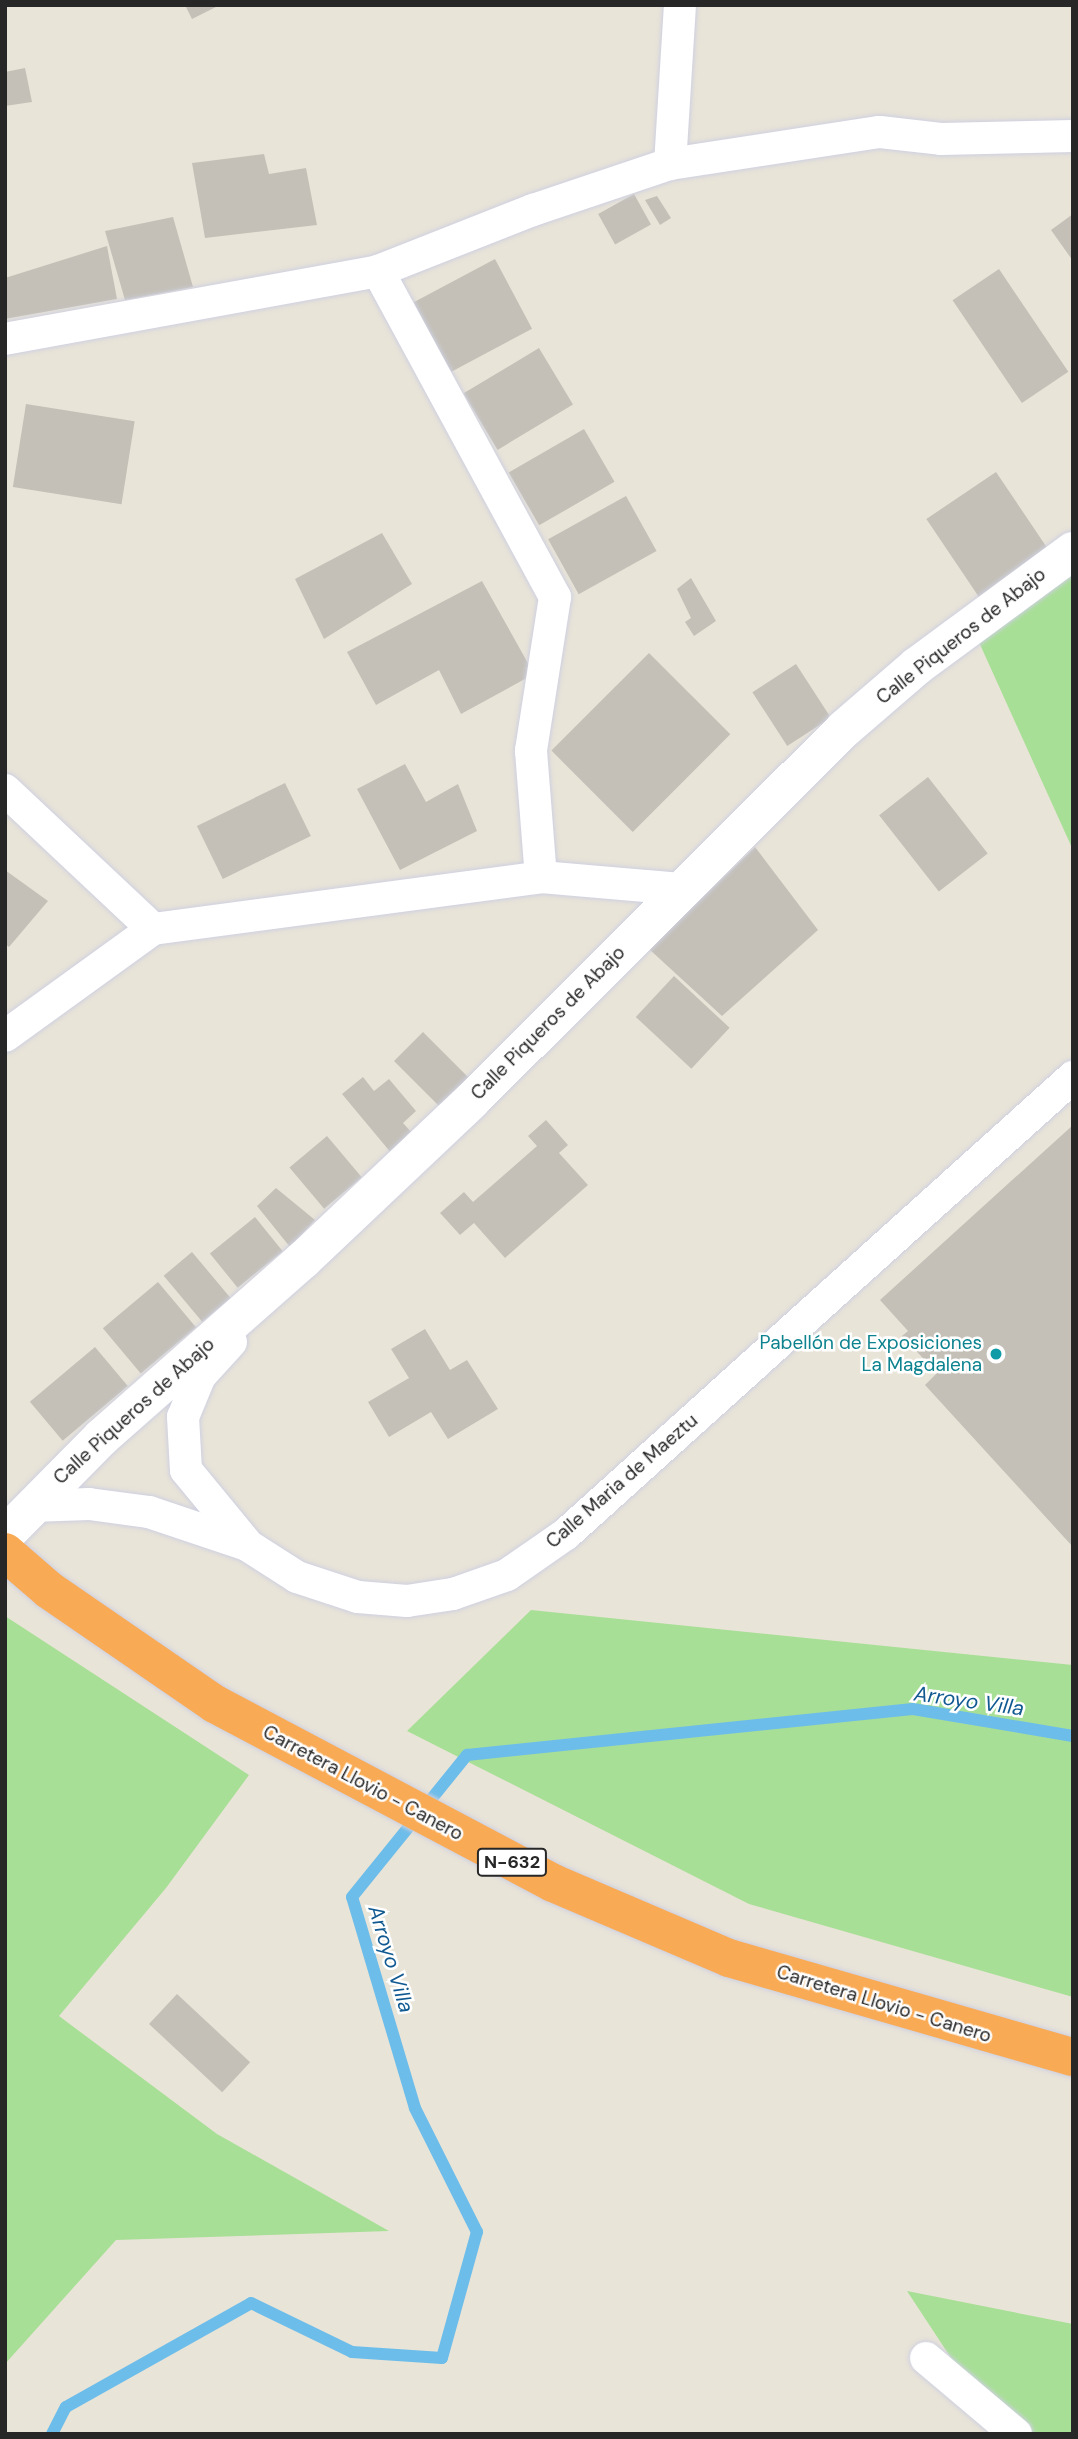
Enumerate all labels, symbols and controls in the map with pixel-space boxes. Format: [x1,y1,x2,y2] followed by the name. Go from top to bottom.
[872,563,1050,709] street label: Calle Piqueros de Abajo
[466,941,630,1105] street label: Calle Piqueros de Abajo
[760,1332,982,1376] place label: Pabellón de Exposiciones La Magdalena
[49,1333,219,1489] street label: Calle Piqueros de Abajo
[988,1346,1004,1362] marker: Pabellón de Exposiciones La Magdalena
[542,1409,702,1553] street label: Calle Maria de Maeztu
[912,1681,1026,1721] water label: Arroyo Villa
[259,1720,467,1846] street label: Carretera Llovio - Canero
[475,1848,549,1876] road number: N-632
[363,1902,419,2016] water label: Arroyo Villa
[774,1960,994,2048] street label: Carretera Llovio - Canero

